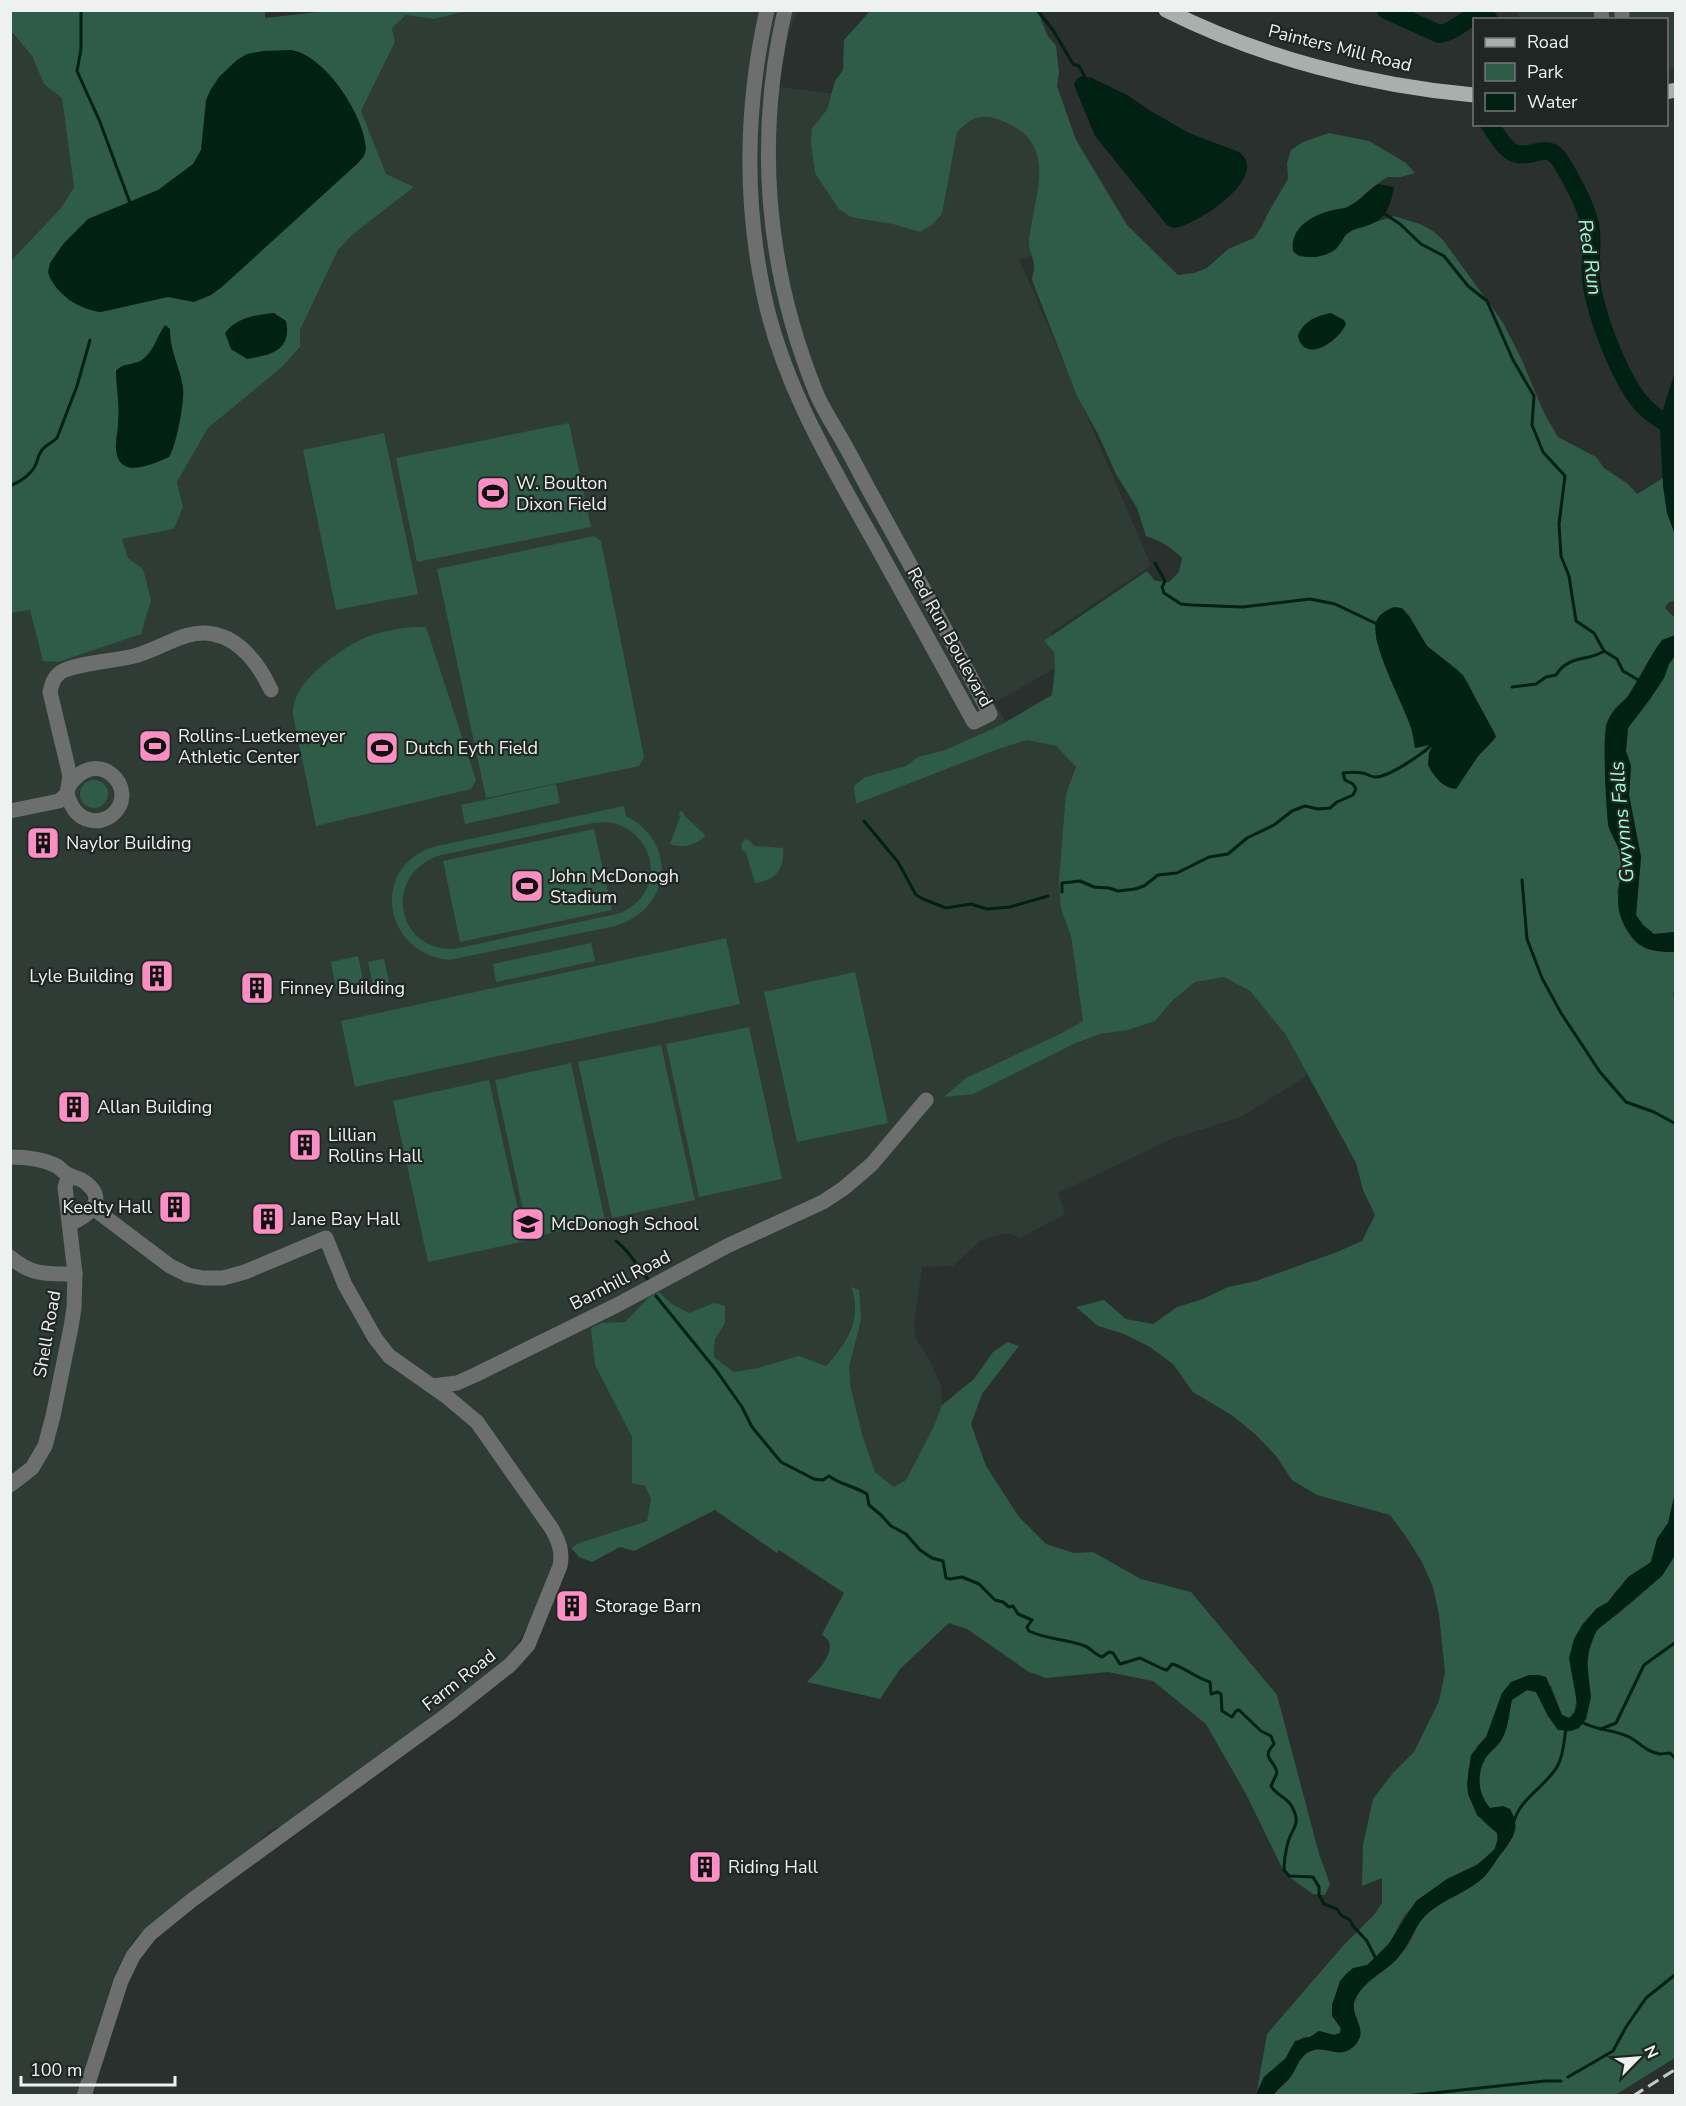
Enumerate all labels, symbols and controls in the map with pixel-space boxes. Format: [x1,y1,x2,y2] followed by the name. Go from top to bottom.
[1473,18,1668,126] legend
[1266,19,1414,77] street label: Painters Mill Road
[1527,30,1569,54] text: Road
[1527,60,1564,84] text: Park
[1527,90,1578,114] text: Water
[1571,217,1609,297] water label: Red Run
[516,471,608,516] place label: W. Boulton Dixon Field
[475,475,511,511] sports icon: W. Boulton Dixon Field
[902,563,998,711] street label: Red Run Boulevard
[178,724,346,769] place label: Rollins-Luetkemeyer Athletic Center
[137,728,173,764] sports icon: Rollins-Luetkemeyer Athletic Center
[364,730,400,766] sports icon: Dutch Eyth Field
[405,736,538,760] place label: Dutch Eyth Field
[1603,760,1641,884] water label: Gwynns Falls
[25,825,61,861] building icon: Naylor Building
[66,831,191,855] place label: Naylor Building
[549,864,679,909] place label: John McDonogh Stadium
[509,868,545,904] sports icon: John McDonogh Stadium
[139,958,175,994] building icon: Lyle Building
[29,964,134,988] place label: Lyle Building
[239,970,275,1006] building icon: Finney Building
[280,976,405,1000] place label: Finney Building
[56,1089,92,1125] building icon: Allan Building
[97,1095,212,1119] place label: Allan Building
[328,1123,423,1168] place label: Lillian Rollins Hall
[287,1127,323,1163] building icon: Lillian Rollins Hall
[157,1189,193,1225] building icon: Keelty Hall
[62,1195,153,1219] place label: Keelty Hall
[250,1201,286,1237] building icon: Jane Bay Hall
[510,1206,546,1242] school or university icon: McDonogh School
[290,1207,401,1231] place label: Jane Bay Hall
[551,1212,699,1236] place label: McDonogh School
[566,1244,674,1316] street label: Barnhill Road
[28,1289,66,1379] street label: Shell Road
[554,1588,590,1624] building icon: Storage Barn
[595,1594,701,1618] place label: Storage Barn
[417,1644,501,1716] street label: Farm Road
[687,1849,723,1885] building icon: Riding Hall
[728,1855,819,1879] place label: Riding Hall
[1608,2028,1668,2088] north arrow
[1638,2042,1663,2062] text: N
[21,2049,176,2087] scale bar
[30,2058,82,2082] text: 100 m

